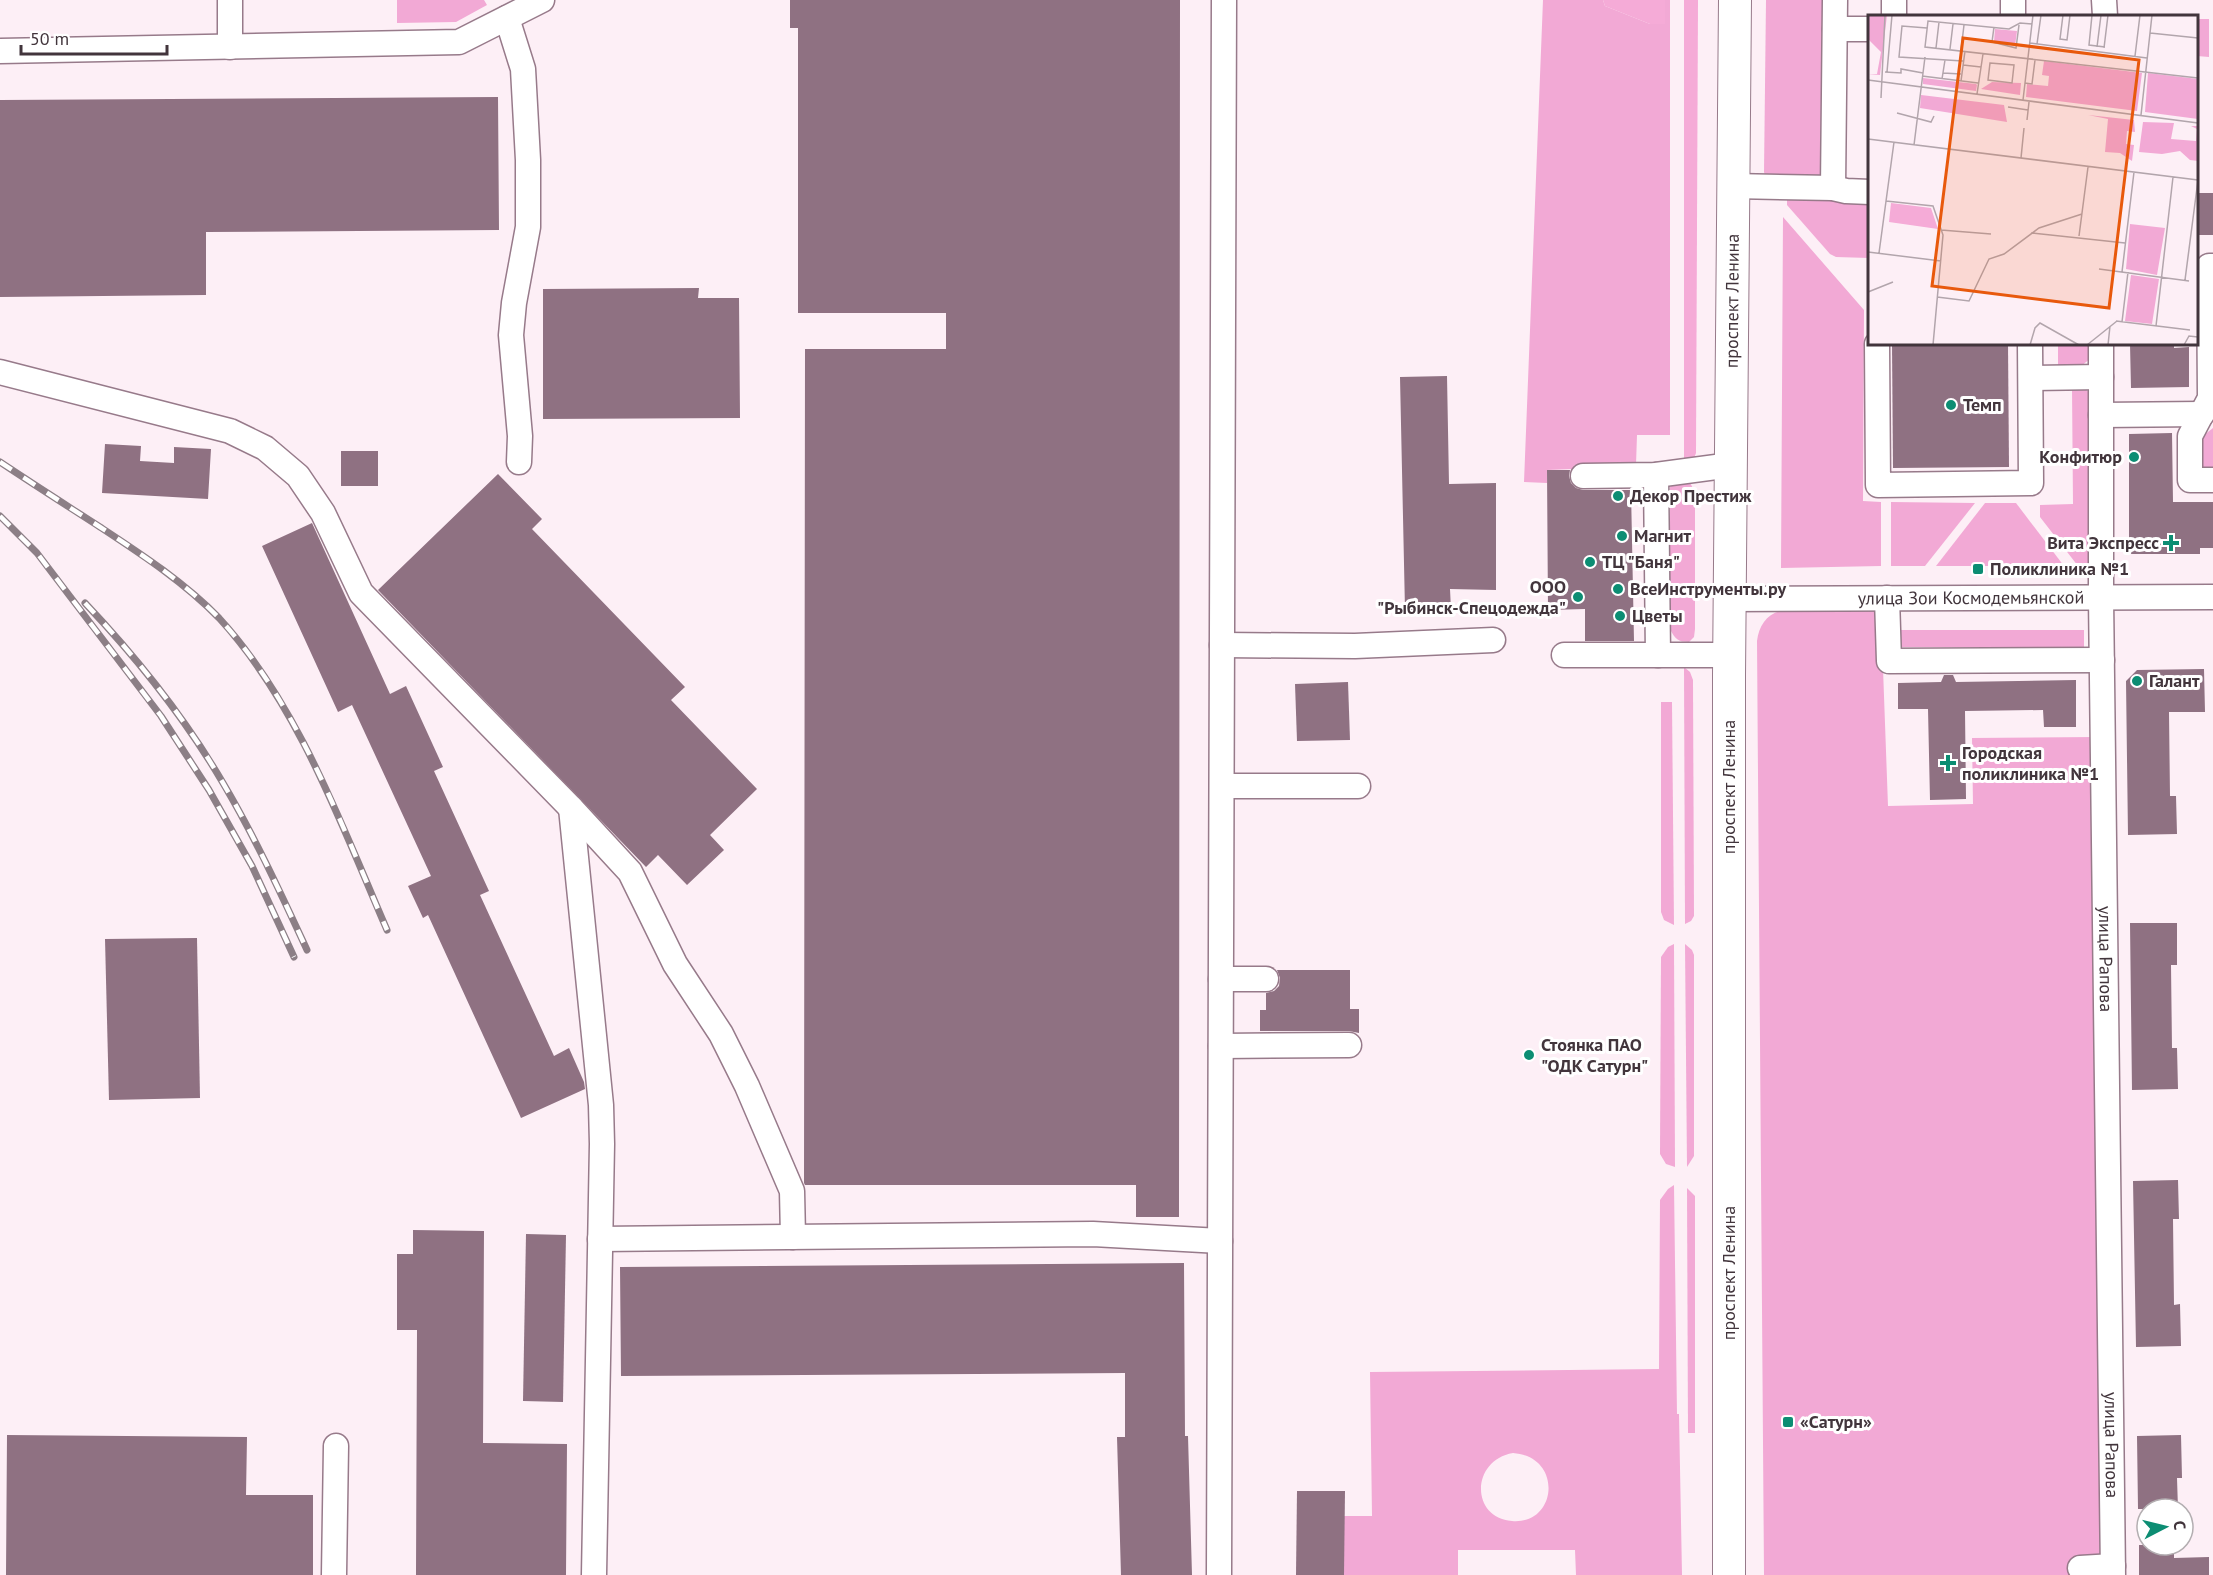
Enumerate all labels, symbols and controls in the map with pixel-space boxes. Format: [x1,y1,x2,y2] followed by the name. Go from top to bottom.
[1868,15,2198,345] inset map
[21,18,166,56] scale bar
[30,27,69,50] text: 50 m
[1720,234,1744,368] street label: проспект Ленина
[1963,393,2002,416] place label: Темп
[1944,398,1958,412] marker: Темп
[2039,445,2122,468] place label: Конфитюр
[2127,450,2141,464] marker: Конфитюр
[1630,484,1752,507] place label: Декор Престиж
[1611,489,1625,503] marker: Декор Престиж
[1634,524,1692,547] place label: Магнит
[1615,529,1629,543] marker: Магнит
[2047,531,2159,554] place label: Вита Экспресс
[2164,536,2178,550] marker: Вита Экспресс
[1602,550,1680,573] place label: ТЦ "Баня"
[1583,555,1597,569] marker: ТЦ "Баня"
[1990,557,2129,580] place label: Поликлиника №1
[1971,562,1985,576] marker: Поликлиника №1
[1377,575,1566,619] place label: ООО "Рыбинск-Спецодежда"
[1630,577,1786,600] place label: ВсеИнструменты.ру
[1611,582,1625,596] marker: ВсеИнструменты.ру
[1858,586,2084,609] street label: улица Зои Космодемьянской
[1571,590,1585,604] marker: ООО "Рыбинск-Спецодежда"
[1632,604,1683,627] place label: Цветы
[1613,609,1627,623] marker: Цветы
[2149,669,2200,692] place label: Галант
[2130,674,2144,688] marker: Галант
[1717,720,1740,854] street label: проспект Ленина
[1962,741,2099,785] place label: Городская поликлиника №1
[1939,754,1957,772] marker: Городская поликлиника №1
[2094,906,2118,1012] street label: улица Рапова
[1541,1033,1648,1077] place label: Стоянка ПАО "ОДК Сатурн"
[1522,1048,1536,1062] marker: Стоянка ПАО "ОДК Сатурн"
[1717,1206,1740,1340] street label: проспект Ленина
[2100,1392,2124,1498] street label: улица Рапова
[1800,1410,1872,1433] place label: «Сатурн»
[1781,1415,1795,1429] marker: «Сатурн»
[2135,1497,2195,1557] north arrow
[2169,1520,2190,1531] text: С

